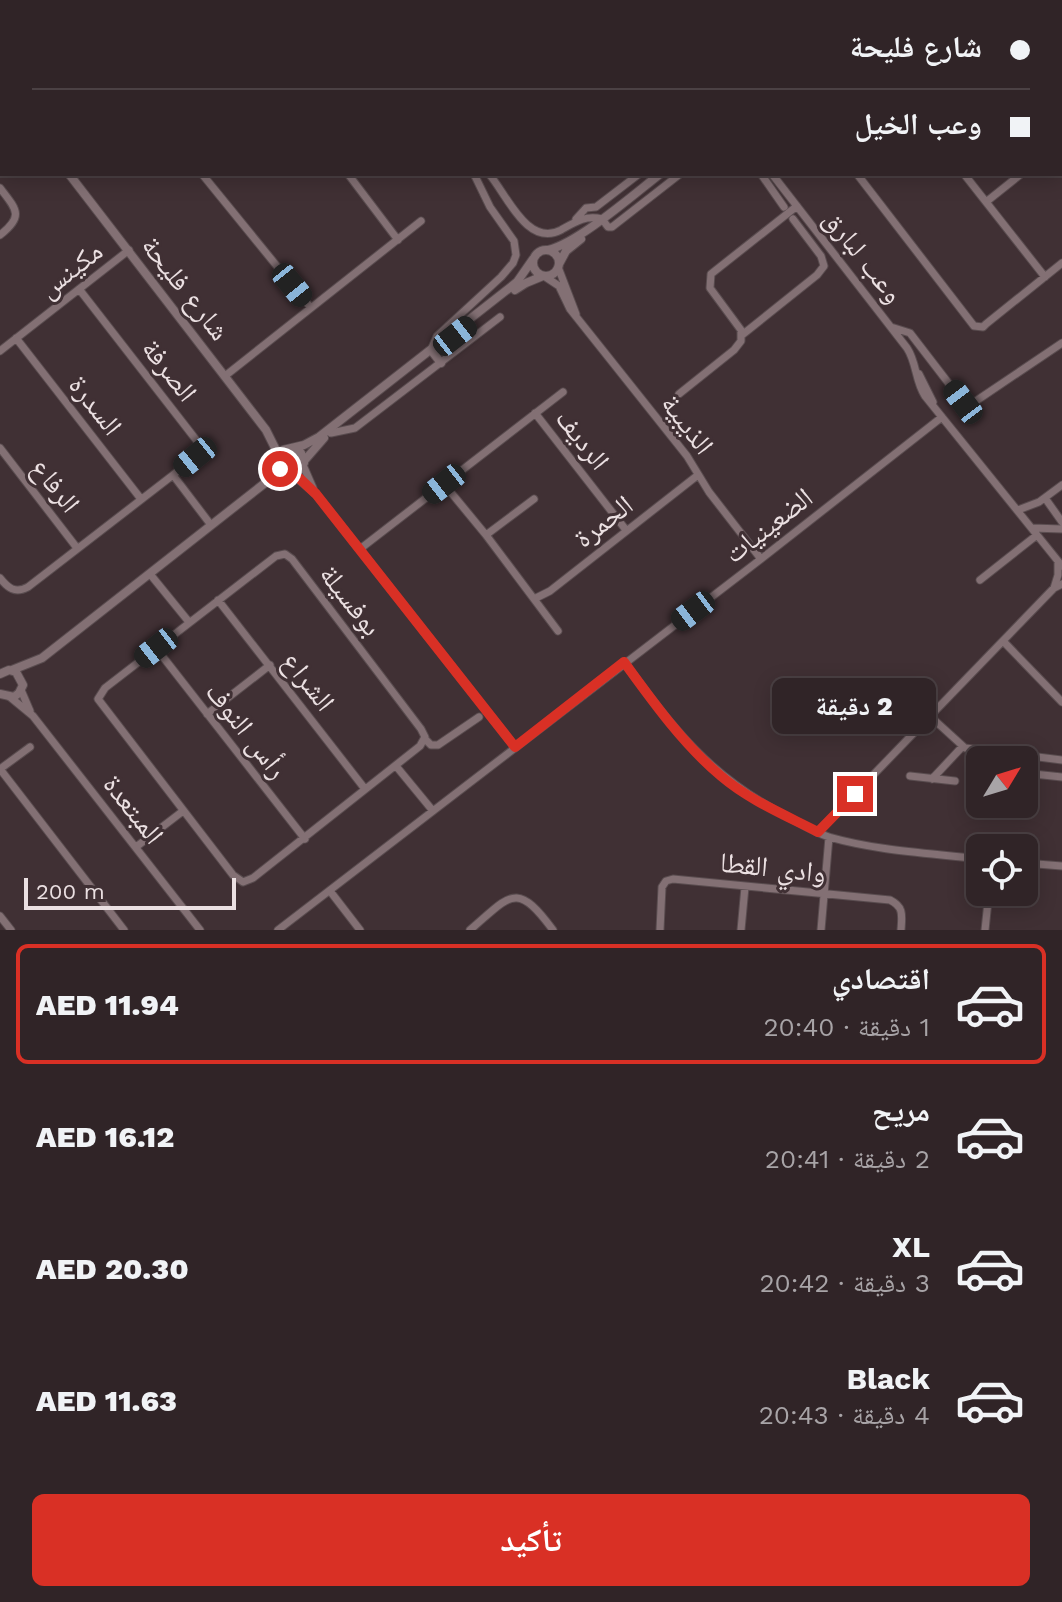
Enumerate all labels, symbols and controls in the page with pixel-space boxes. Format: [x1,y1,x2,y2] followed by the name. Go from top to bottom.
[850,29,982,64] text: شارع فليحة
[854,106,982,141] text: وعب الخيل
[816,203,910,310] street label: وعب لبارق
[134,230,236,347] street label: شارع فليحة
[32,234,110,305] street label: مكينس
[268,259,316,311] car
[429,312,481,360] car
[135,333,204,408] street label: الصرفة
[62,369,129,442] street label: السدرة
[939,376,987,428] car
[654,388,721,461] street label: الذيبية
[549,402,617,476] street label: الرديف
[169,433,221,481] car
[262,451,298,487] route start
[23,452,87,520] street label: الرفاع
[418,460,470,508] car
[718,481,819,570] street label: الضعينيات
[567,488,639,555] street label: الحمرة
[313,558,388,642] street label: بوفسيلة
[667,587,719,635] car
[130,624,182,672] car
[274,645,342,718] street label: الشراع
[198,675,295,786] street label: رأس النوف
[773,678,937,734] callout: 2 دقيقة
[815,691,893,721] text: 2 دقيقة
[966,746,1038,818] north arrow
[966,746,1038,906] map controls
[96,768,171,850] street label: المبتعدة
[837,776,873,812] route end
[966,834,1038,906] button: locate
[718,846,828,896] street label: وادي القطا
[24,874,236,910] scale bar
[36,879,105,904] text: 200 m
[832,961,930,996] text: اقتصادي
[954,968,1026,1040] icon: car
[36,987,179,1022] text: AED 11.94
[763,1012,930,1042] text: 1 دقيقة · 20:40
[872,1093,930,1128] text: مريح
[954,1100,1026,1172] icon: car
[36,1119,174,1154] text: AED 16.12
[765,1144,930,1174] text: 2 دقيقة · 20:41
[892,1229,930,1264] text: XL
[954,1232,1026,1304] icon: car
[36,1251,189,1286] text: AED 20.30
[759,1268,930,1298] text: 3 دقيقة · 20:42
[847,1361,930,1396] text: Black
[954,1364,1026,1436] icon: car
[36,1383,177,1418] text: AED 11.63
[759,1400,930,1430] text: 4 دقيقة · 20:43
[32,1494,1030,1586] button: تأكيد

